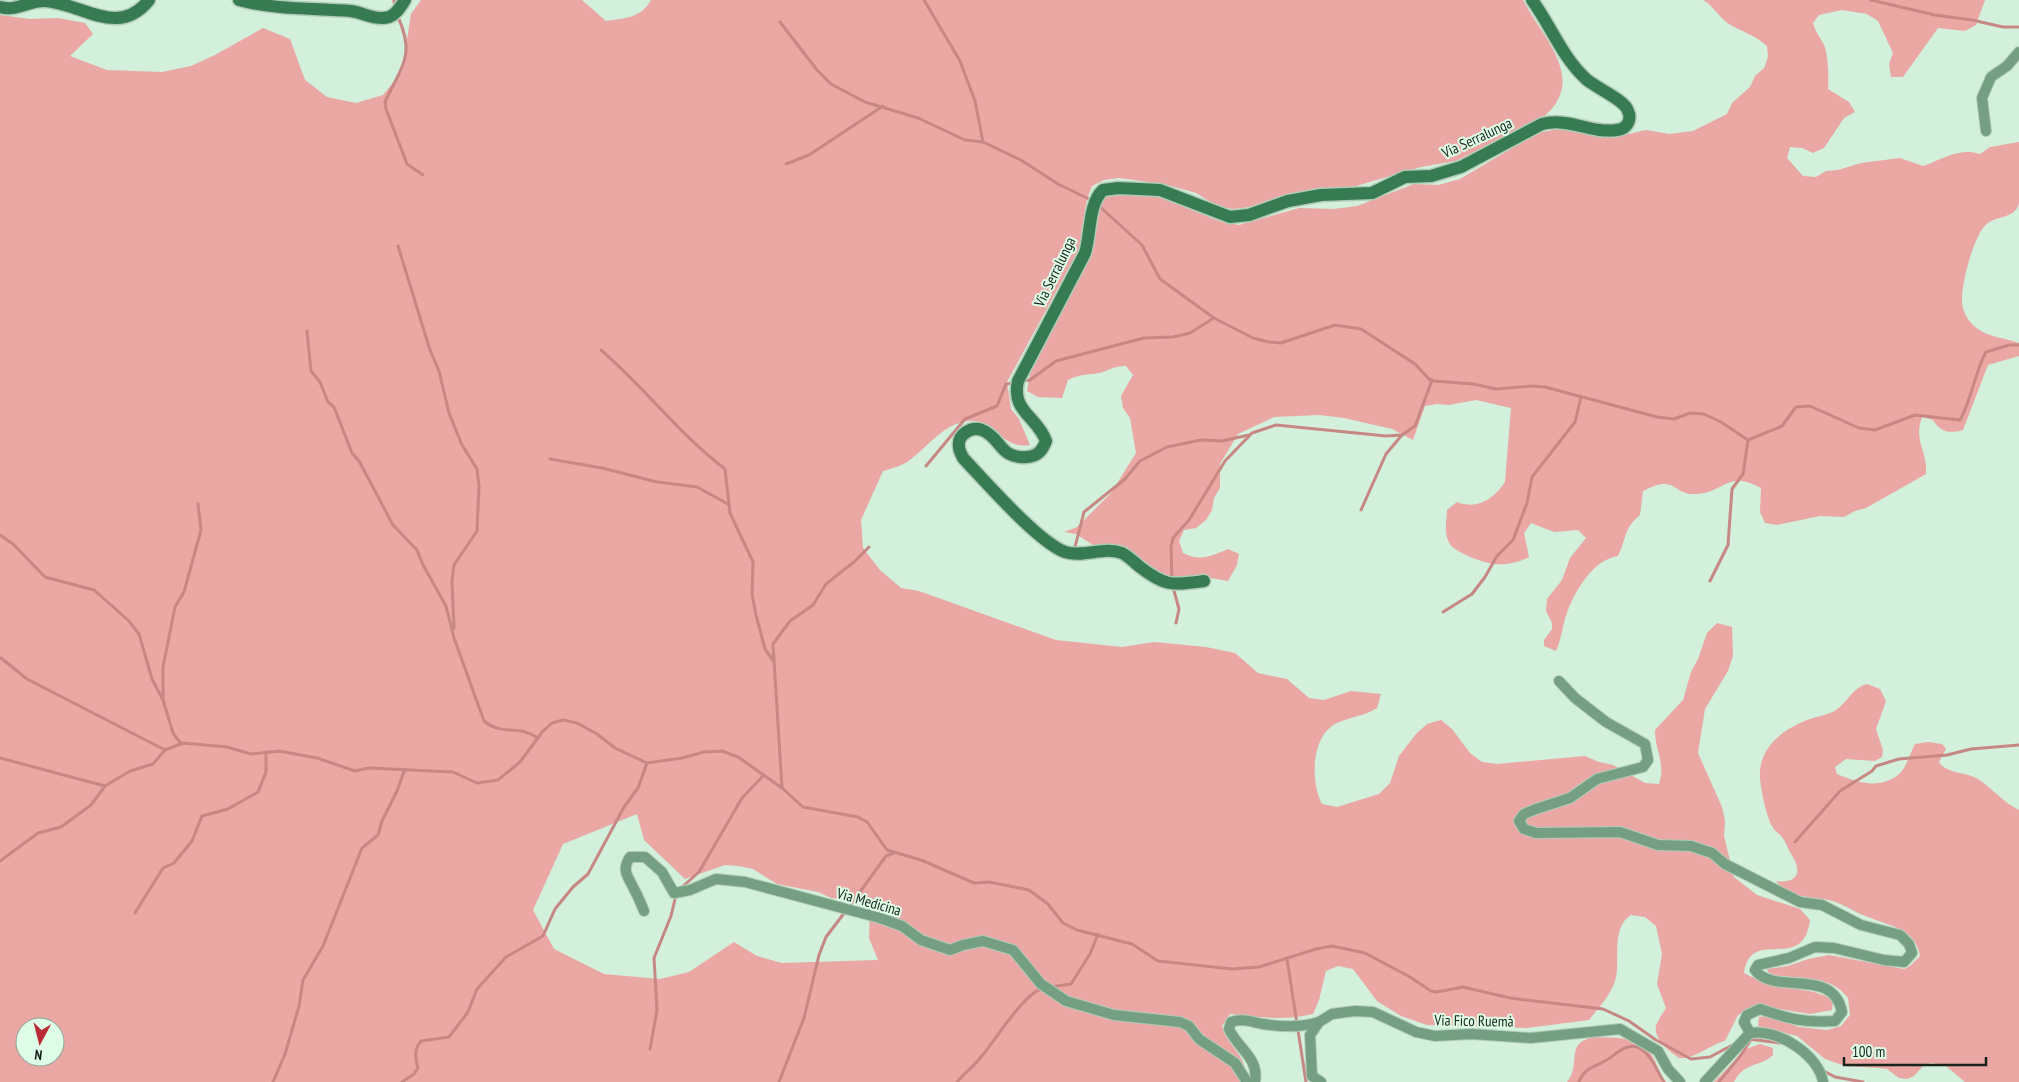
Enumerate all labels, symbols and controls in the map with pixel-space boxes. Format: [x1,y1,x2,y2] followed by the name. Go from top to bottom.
[1438,113,1515,162] street label: Via Serralunga
[1029,234,1080,311] street label: Via Serralunga
[834,883,904,920] street label: Via Medicina
[1433,1010,1514,1031] street label: Via Fico Ruemà
[15,1017,65,1067] north arrow
[1844,1034,1986,1066] scale bar
[1852,1042,1885,1061] text: 100 m
[34,1046,43,1064] text: N

